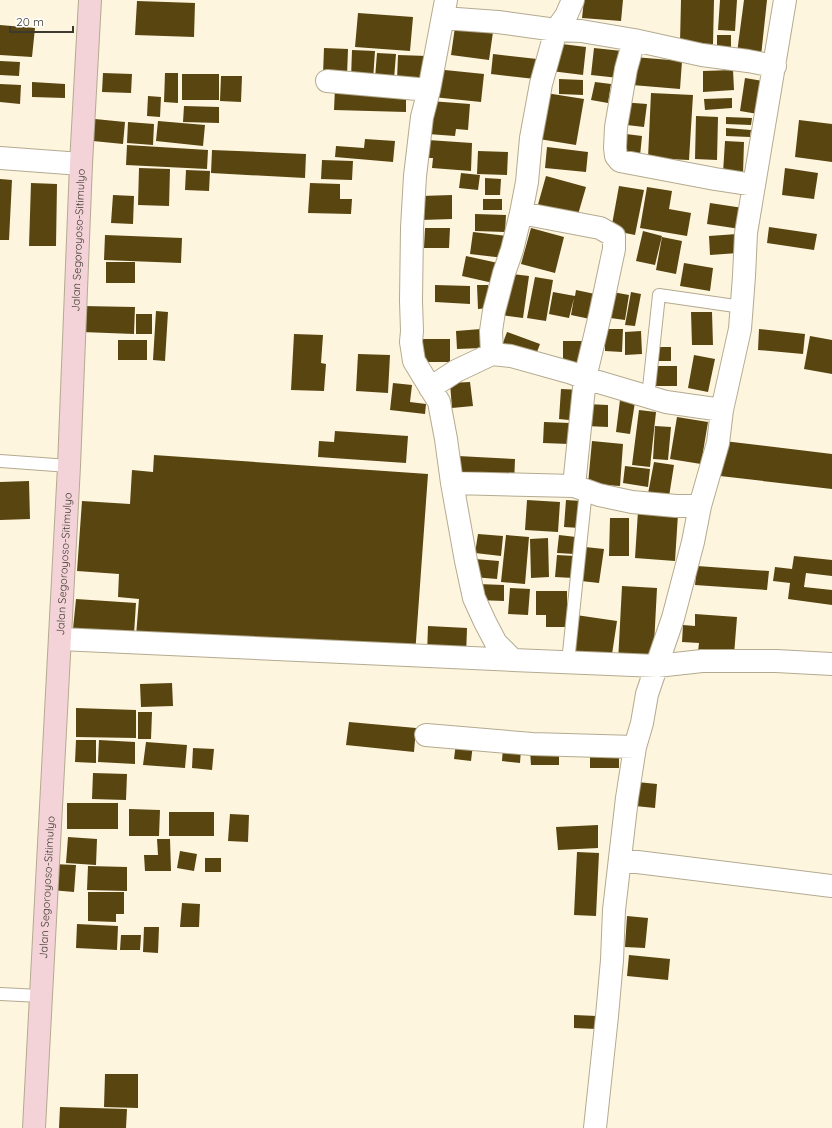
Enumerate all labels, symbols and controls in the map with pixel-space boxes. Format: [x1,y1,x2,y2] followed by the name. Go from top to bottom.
[10,8,73,34] scale bar
[16,14,44,29] text: 20 m
[68,168,88,312] street label: Jalan Segoroyoso-Sitimulyo
[53,492,75,636] street label: Jalan Segoroyoso-Sitimulyo
[36,815,58,959] street label: Jalan Segoroyoso-Sitimulyo

